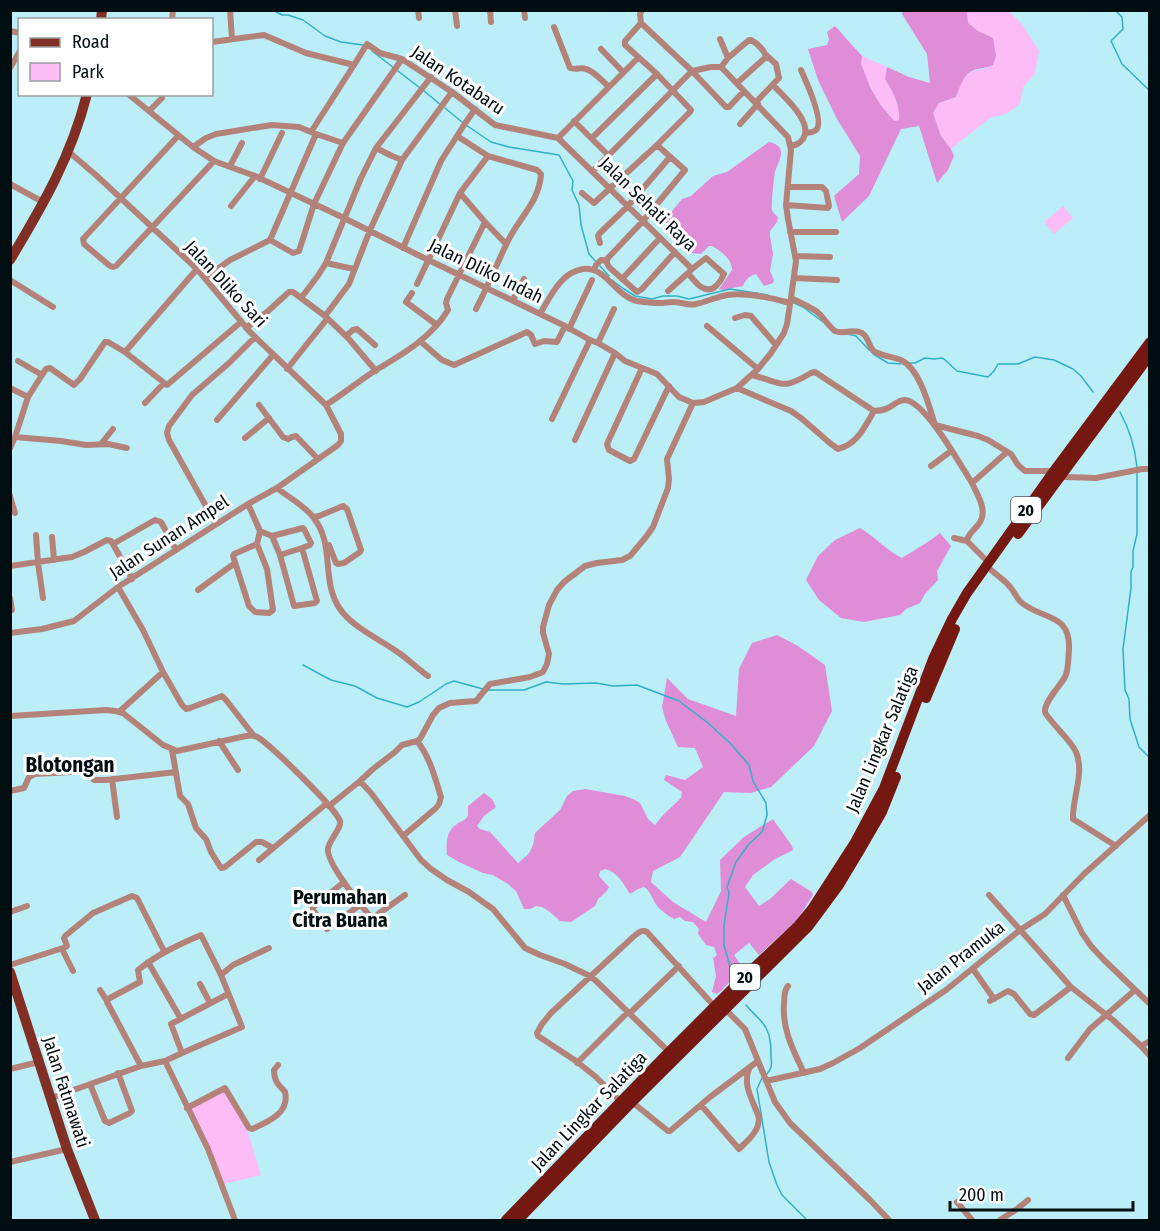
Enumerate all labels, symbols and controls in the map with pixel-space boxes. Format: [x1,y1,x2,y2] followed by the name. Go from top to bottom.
[18,18,213,96] legend
[72,31,109,53] text: Road
[407,41,509,119] street label: Jalan Kotabaru
[72,61,105,83] text: Park
[595,152,701,256] street label: Jalan Sehati Raya
[425,234,547,308] street label: Jalan Dliko Indah
[180,236,272,332] street label: Jalan Dliko Sari
[105,490,233,584] street label: Jalan Sunan Ampel
[1011,497,1041,523] road number: 20
[841,662,923,816] street label: Jalan Lingkar Salatiga
[25,752,115,778] district label: Blotongan
[292,885,388,932] district label: Perumahan Citra Buana
[913,916,1009,998] street label: Jalan Pramuka
[730,964,760,990] road number: 20
[38,1034,94,1150] street label: Jalan Fatmawati
[527,1047,652,1175] street label: Jalan Lingkar Salatiga
[950,1174,1133,1212] scale bar
[959,1184,1004,1206] text: 200 m

